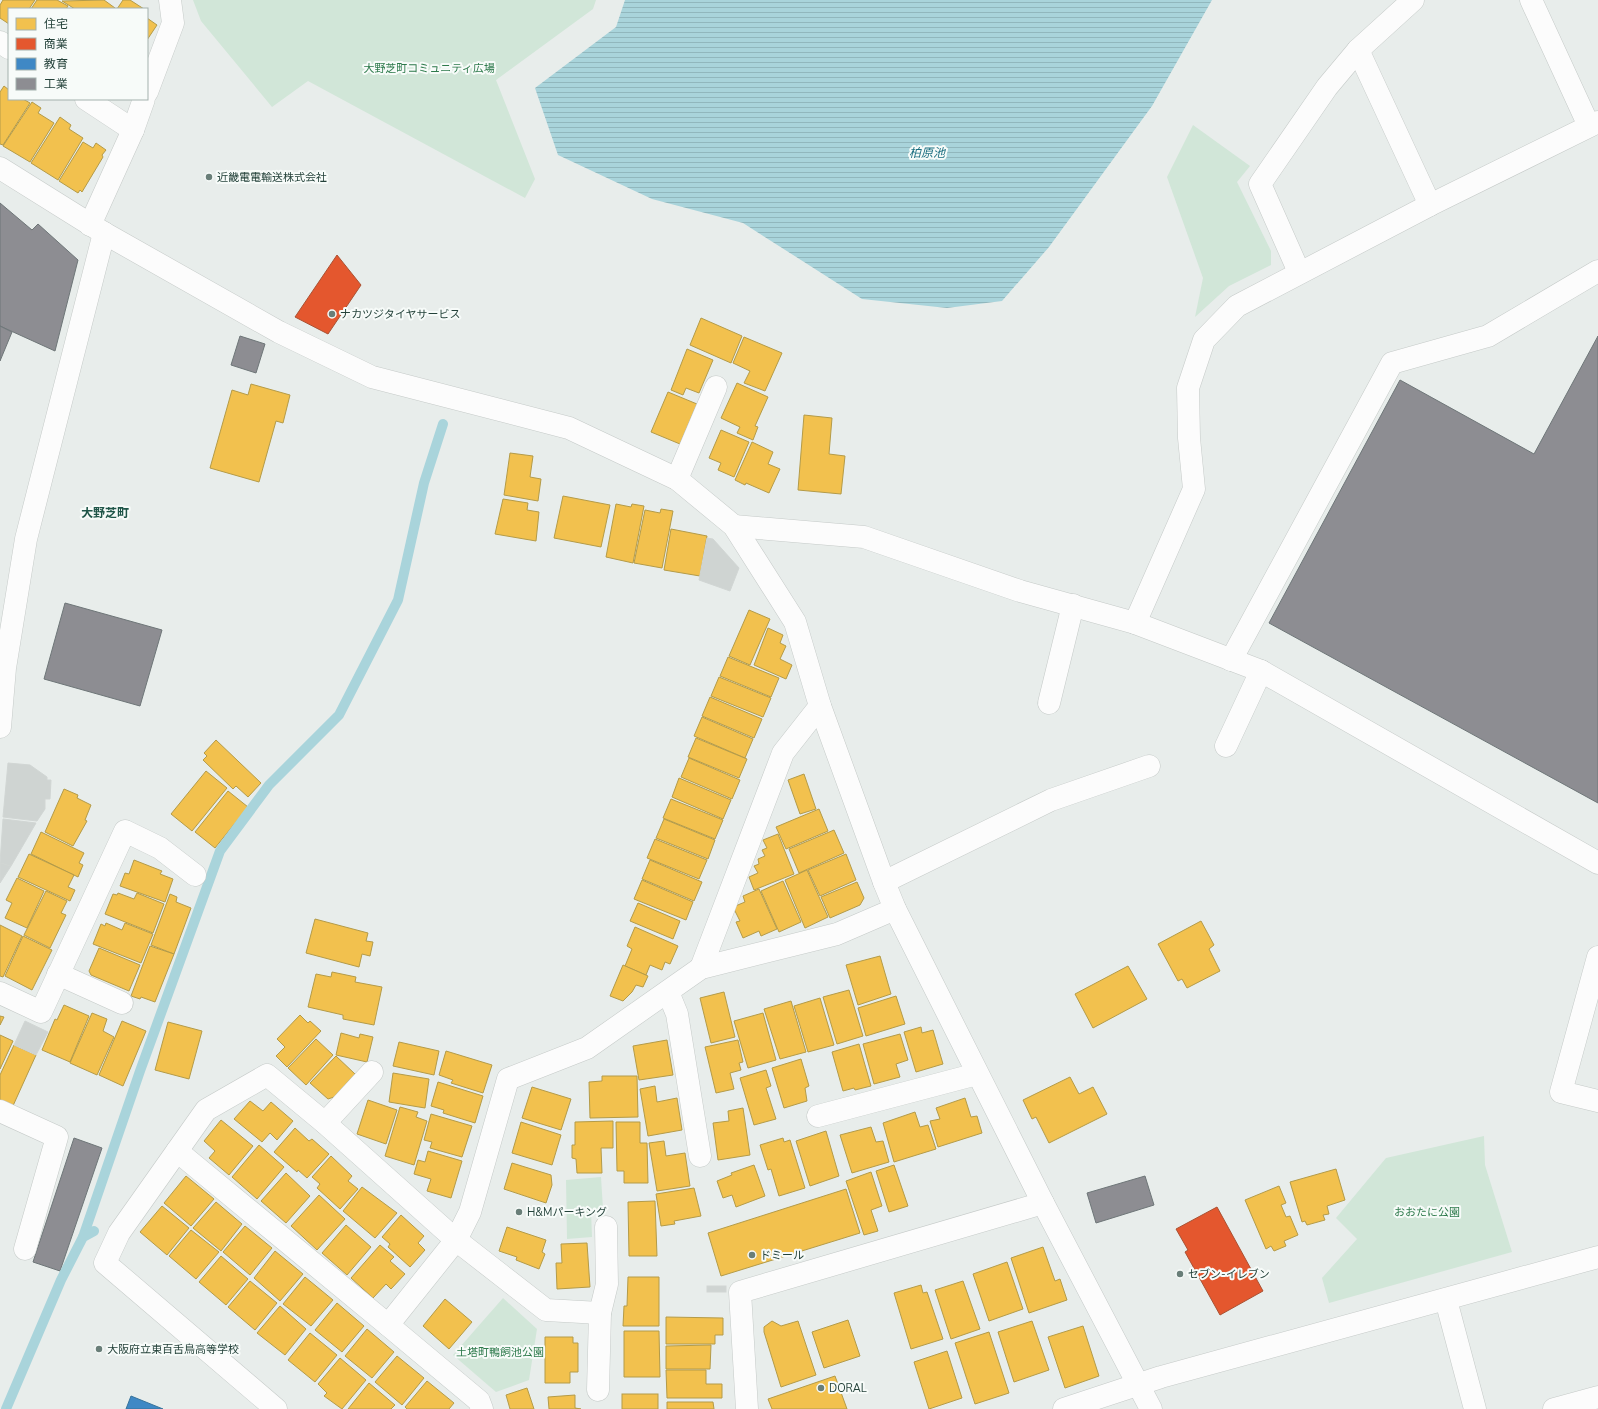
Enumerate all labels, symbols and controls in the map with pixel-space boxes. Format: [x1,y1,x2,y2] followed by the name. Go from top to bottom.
[8,8,148,100] legend
[44,16,68,32] text: 住宅
[44,36,68,52] text: 商業
[44,56,68,72] text: 教育
[363,61,495,76] park label: 大野芝町コミュニティ広場
[44,76,68,92] text: 工業
[909,145,946,161] water label: 柏原池
[217,170,327,185] place label: 近畿電電輸送株式会社
[204,172,214,182] marker: 近畿電電輸送株式会社
[340,307,460,322] place label: ナカツジタイヤサービス
[327,309,337,319] marker: ナカツジタイヤサービス
[81,505,129,521] district label: 大野芝町
[527,1205,607,1220] place label: H&Mパーキング
[1394,1205,1460,1220] park label: おおたに公園
[514,1207,524,1217] marker: H&Mパーキング
[760,1248,804,1263] place label: ドミール
[747,1250,757,1260] marker: ドミール
[1188,1267,1270,1282] place label: セブン-イレブン
[1175,1269,1185,1279] marker: セブン-イレブン
[107,1342,239,1357] place label: 大阪府立東百舌鳥高等学校
[94,1344,104,1354] marker: 大阪府立東百舌鳥高等学校
[456,1345,544,1360] park label: 土塔町鴨飼池公園
[829,1381,867,1396] place label: DORAL
[816,1383,826,1393] marker: DORAL

